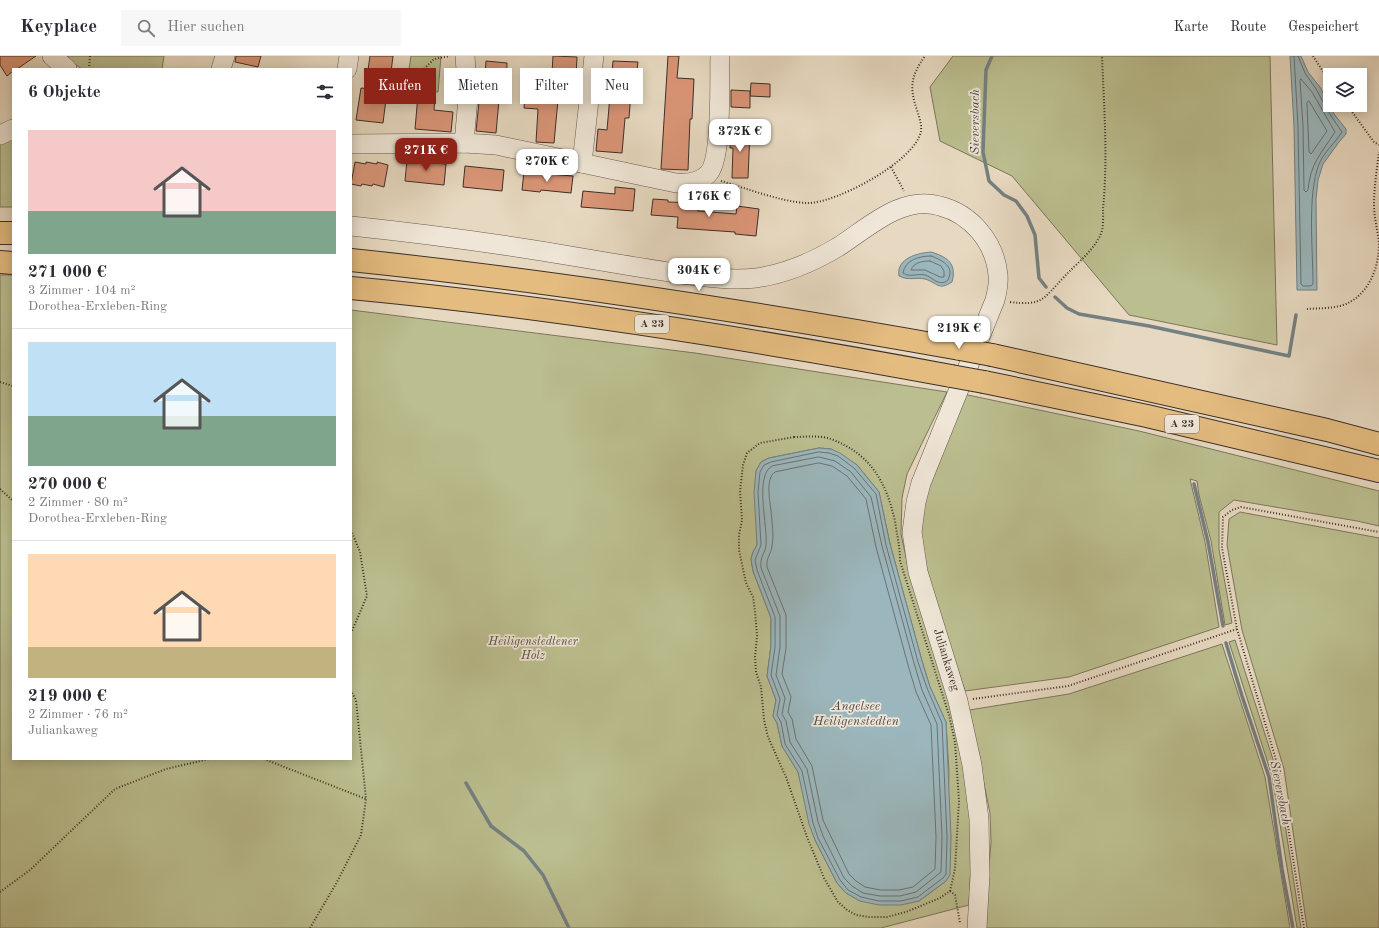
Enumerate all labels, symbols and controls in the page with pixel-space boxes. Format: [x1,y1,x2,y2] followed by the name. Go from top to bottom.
[121,10,401,46] search box
[135,17,157,39] icon: search
[20,18,97,37] text: Keyplace
[167,20,245,35] text: Hier suchen
[1174,20,1208,34] text: Karte
[1230,20,1266,34] text: Route
[1288,20,1359,34] text: Gespeichert
[364,68,436,104] chip: Kaufen
[444,68,512,104] chip: Mieten
[520,68,583,104] chip: Filter
[591,68,643,104] chip: Neu
[1323,68,1367,112] map controls
[1323,68,1367,112] button: layers
[314,81,336,103] icon: filters
[28,84,101,101] text: 6 Objekte
[969,89,982,155] water label: Sieversbach
[707,119,773,153] pin: 372K €
[718,125,762,138] text: 372K €
[393,138,459,172] pin: 271K €
[404,144,448,157] text: 271K €
[514,149,580,183] pin: 270K €
[525,155,569,168] text: 270K €
[146,156,218,228] icon: home
[676,184,742,218] pin: 176K €
[687,190,731,203] text: 176K €
[666,258,732,292] pin: 304K €
[28,264,107,281] text: 271 000 €
[677,264,721,277] text: 304K €
[28,284,136,297] text: 3 Zimmer · 104 m²
[28,300,167,313] text: Dorothea-Erxleben-Ring
[635,315,669,333] road number: A 23
[926,316,992,350] pin: 219K €
[937,322,981,335] text: 219K €
[146,368,218,440] icon: home
[1165,415,1199,433] road number: A 23
[28,476,107,493] text: 270 000 €
[28,496,128,509] text: 2 Zimmer · 80 m²
[28,512,167,525] text: Dorothea-Erxleben-Ring
[146,580,218,652] icon: home
[931,627,961,693] street label: Juliankaweg
[487,636,579,662] park label: Heiligenstedtener Holz
[28,688,107,705] text: 219 000 €
[812,700,900,728] water label: Angelsee Heiligenstedten
[28,708,128,721] text: 2 Zimmer · 76 m²
[28,724,98,737] text: Juliankaweg
[1267,760,1293,827] water label: Sieversbach

